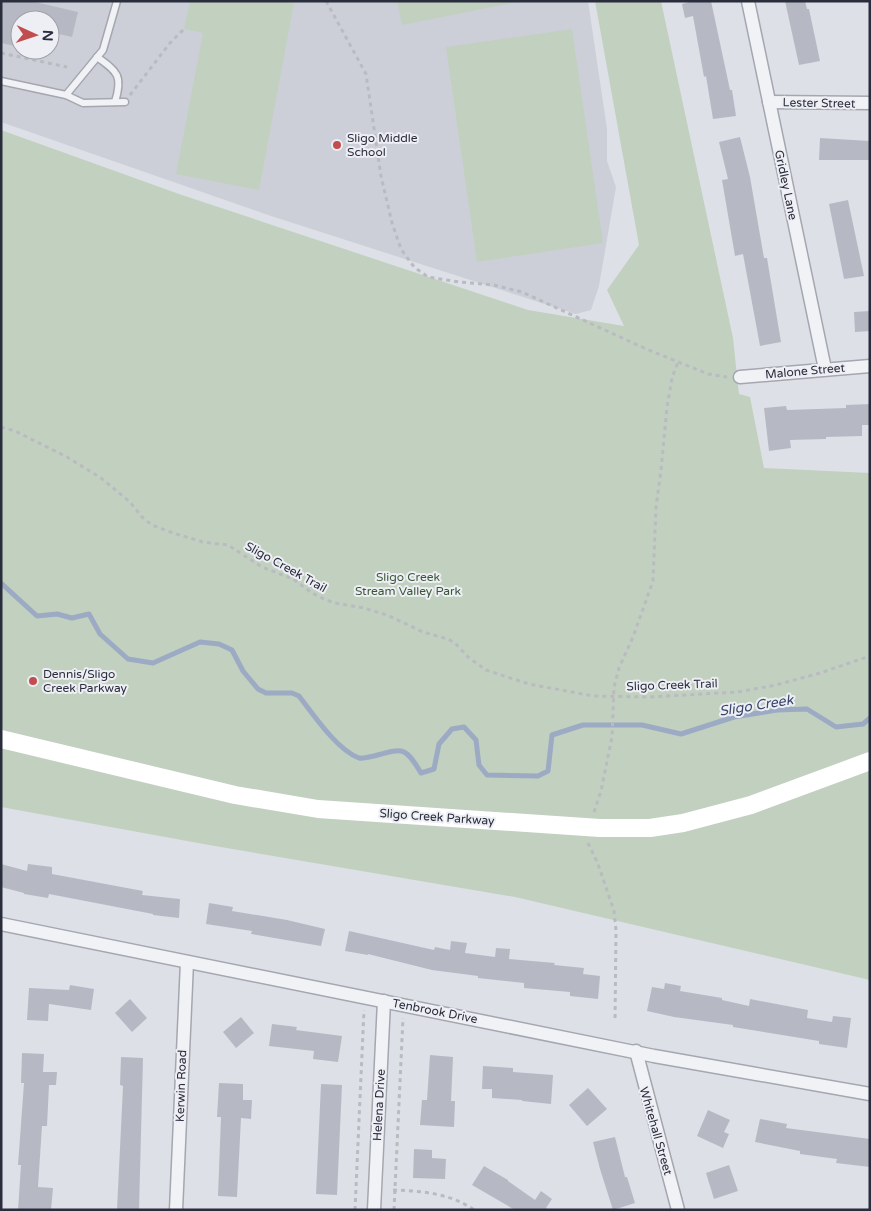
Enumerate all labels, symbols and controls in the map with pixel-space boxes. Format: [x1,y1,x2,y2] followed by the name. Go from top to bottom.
[10,10,60,60] north arrow
[39,30,56,42] text: N
[783,95,856,111] street label: Lester Street
[347,131,418,159] place label: Sligo Middle School
[331,139,343,151] marker: Sligo Middle School
[772,149,800,222] street label: Gridley Lane
[764,360,846,381] street label: Malone Street
[243,539,329,595] street label: Sligo Creek Trail
[355,570,462,598] park label: Sligo Creek Stream Valley Park
[43,667,128,695] place label: Dennis/Sligo Creek Parkway
[27,675,39,687] marker: Dennis/Sligo Creek Parkway
[626,676,718,694] street label: Sligo Creek Trail
[718,691,796,720] water label: Sligo Creek
[379,806,496,828] street label: Sligo Creek Parkway
[391,996,479,1026] street label: Tenbrook Drive
[173,1050,189,1122] street label: Kerwin Road
[370,1068,388,1141] street label: Helena Drive
[637,1085,675,1177] street label: Whitehall Street

